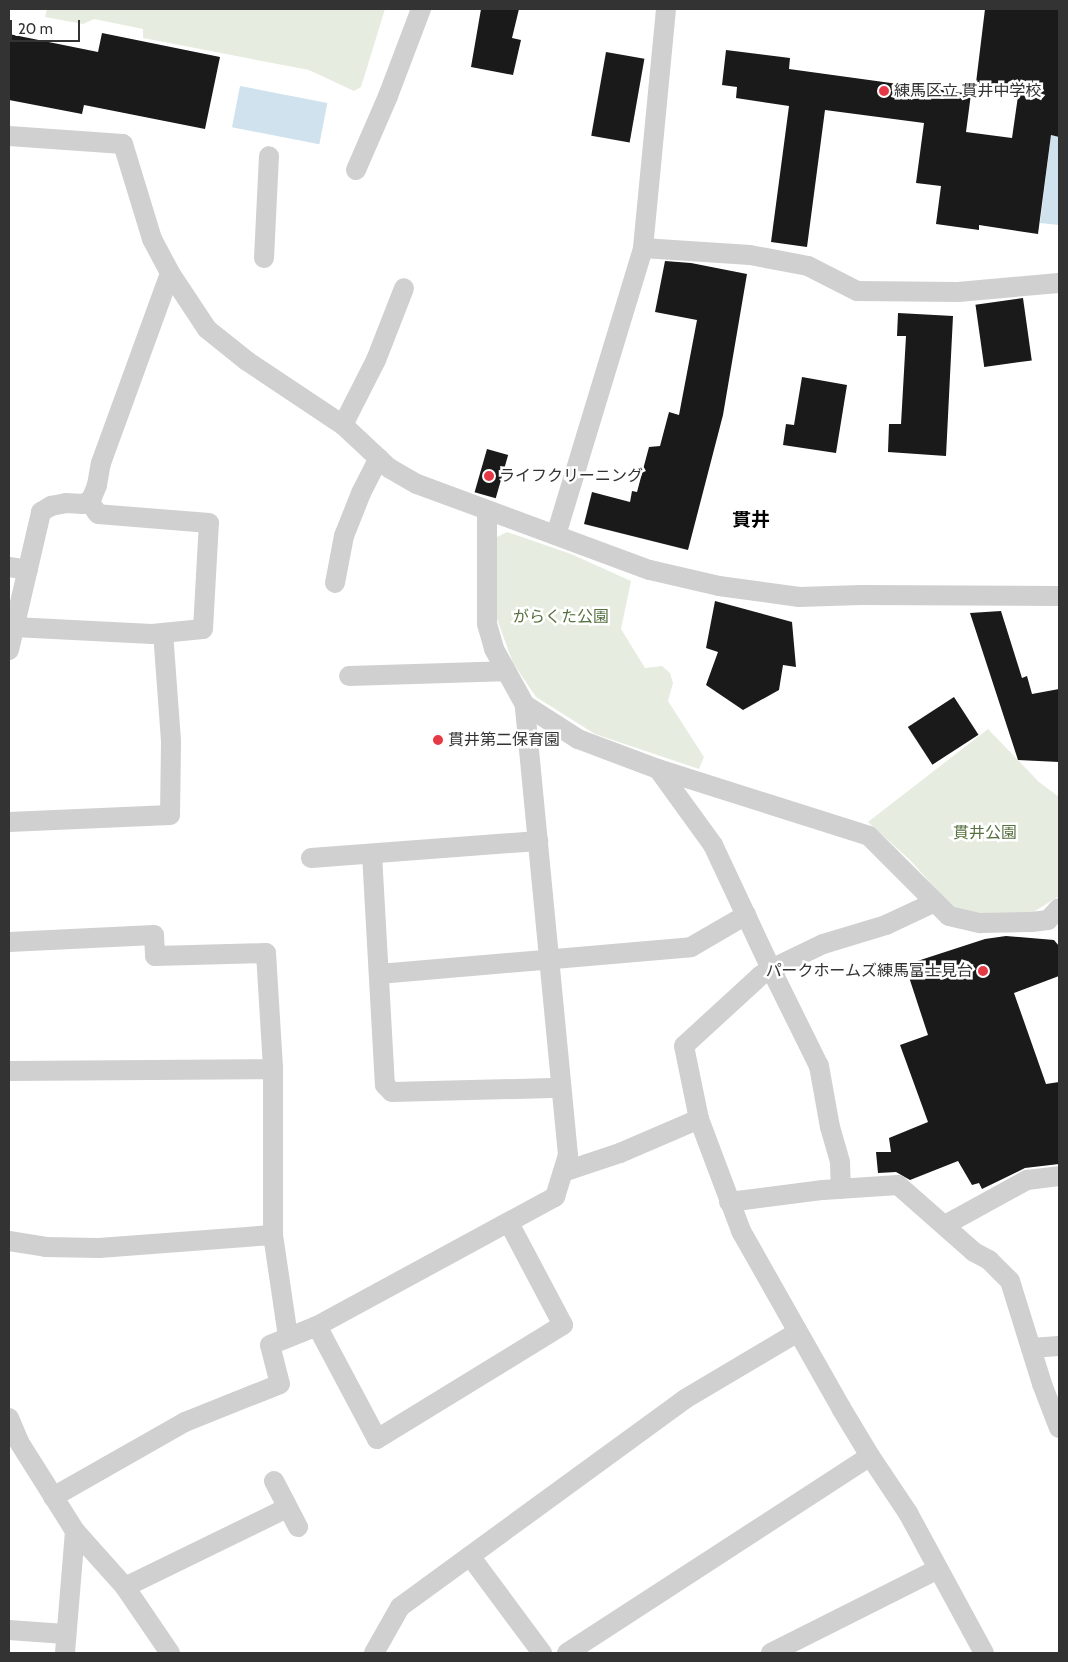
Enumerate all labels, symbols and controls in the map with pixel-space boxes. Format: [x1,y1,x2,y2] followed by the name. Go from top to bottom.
[12,10,82,42] scale bar
[18,20,53,38] text: 20 m
[894,81,1042,101] place label: 練馬区立 貫井中学校
[878,85,890,97] marker: 練馬区立 貫井中学校
[499,466,643,486] place label: ライフクリーニング
[483,470,495,482] marker: ライフクリーニング
[732,509,770,531] district label: 貫井
[513,607,609,627] park label: がらくた公園
[448,730,560,750] place label: 貫井第二保育園
[432,734,444,746] marker: 貫井第二保育園
[953,823,1017,843] park label: 貫井公園
[765,961,973,981] place label: パークホームズ練馬富士見台
[977,965,989,977] marker: パークホームズ練馬富士見台

